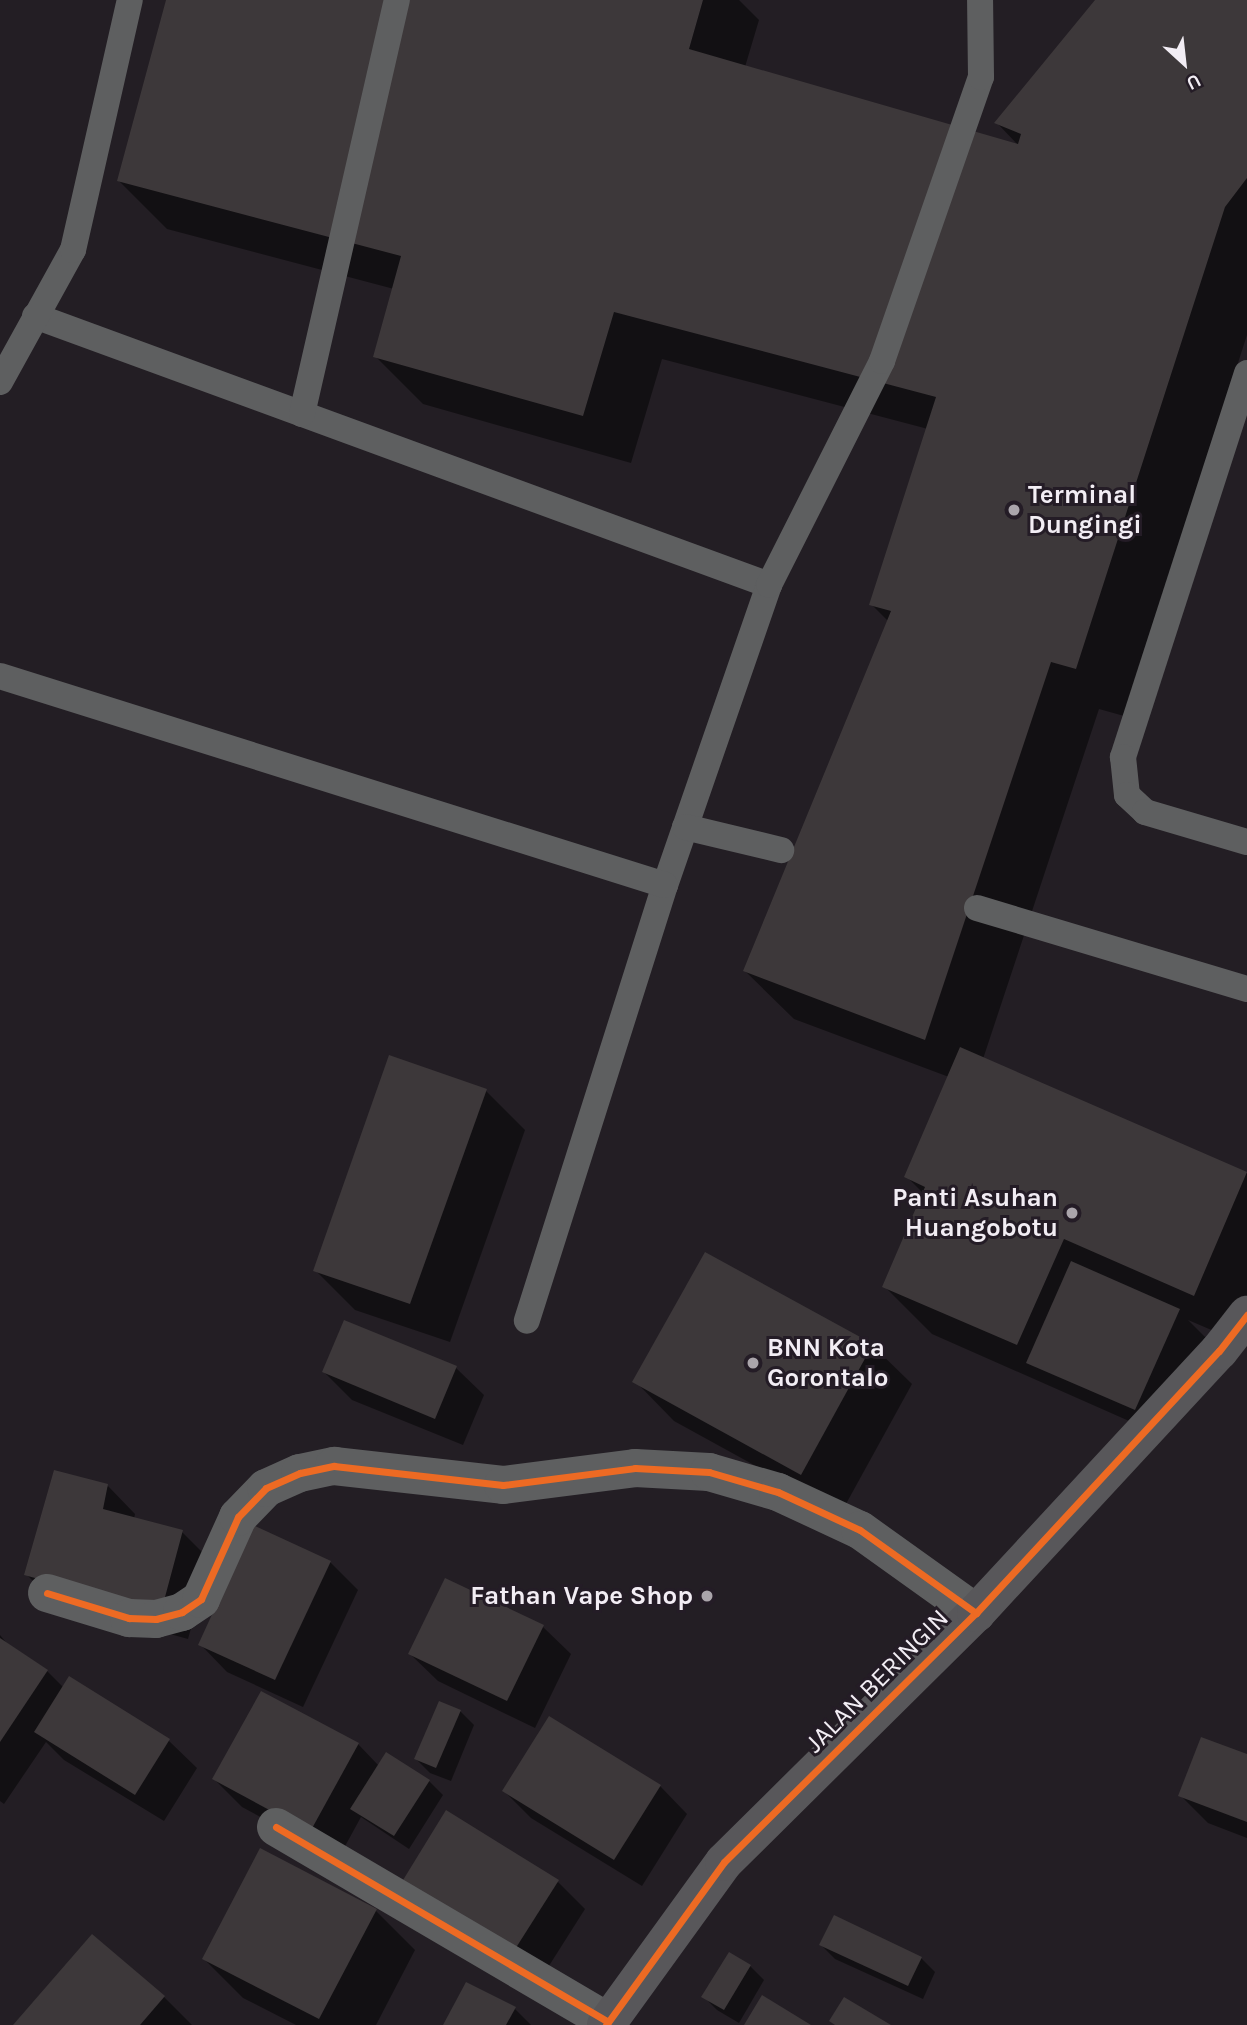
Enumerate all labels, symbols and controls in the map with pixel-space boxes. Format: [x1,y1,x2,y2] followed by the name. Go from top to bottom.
[1149,28,1219,98] north arrow
[1183,69,1204,94] text: U
[1028,479,1142,540] place label: Terminal Dungingi
[1006,502,1022,518] marker: Terminal Dungingi
[892,1182,1058,1244] place label: Panti Asuhan Huangobotu
[1064,1205,1080,1221] marker: Panti Asuhan Huangobotu
[767,1332,889,1394] place label: BNN Kota Gorontalo
[745,1355,761,1371] marker: BNN Kota Gorontalo
[470,1580,693,1612] place label: Fathan Vape Shop
[699,1588,715,1604] marker: Fathan Vape Shop
[799,1603,955,1759] street label: JALAN BERINGIN

